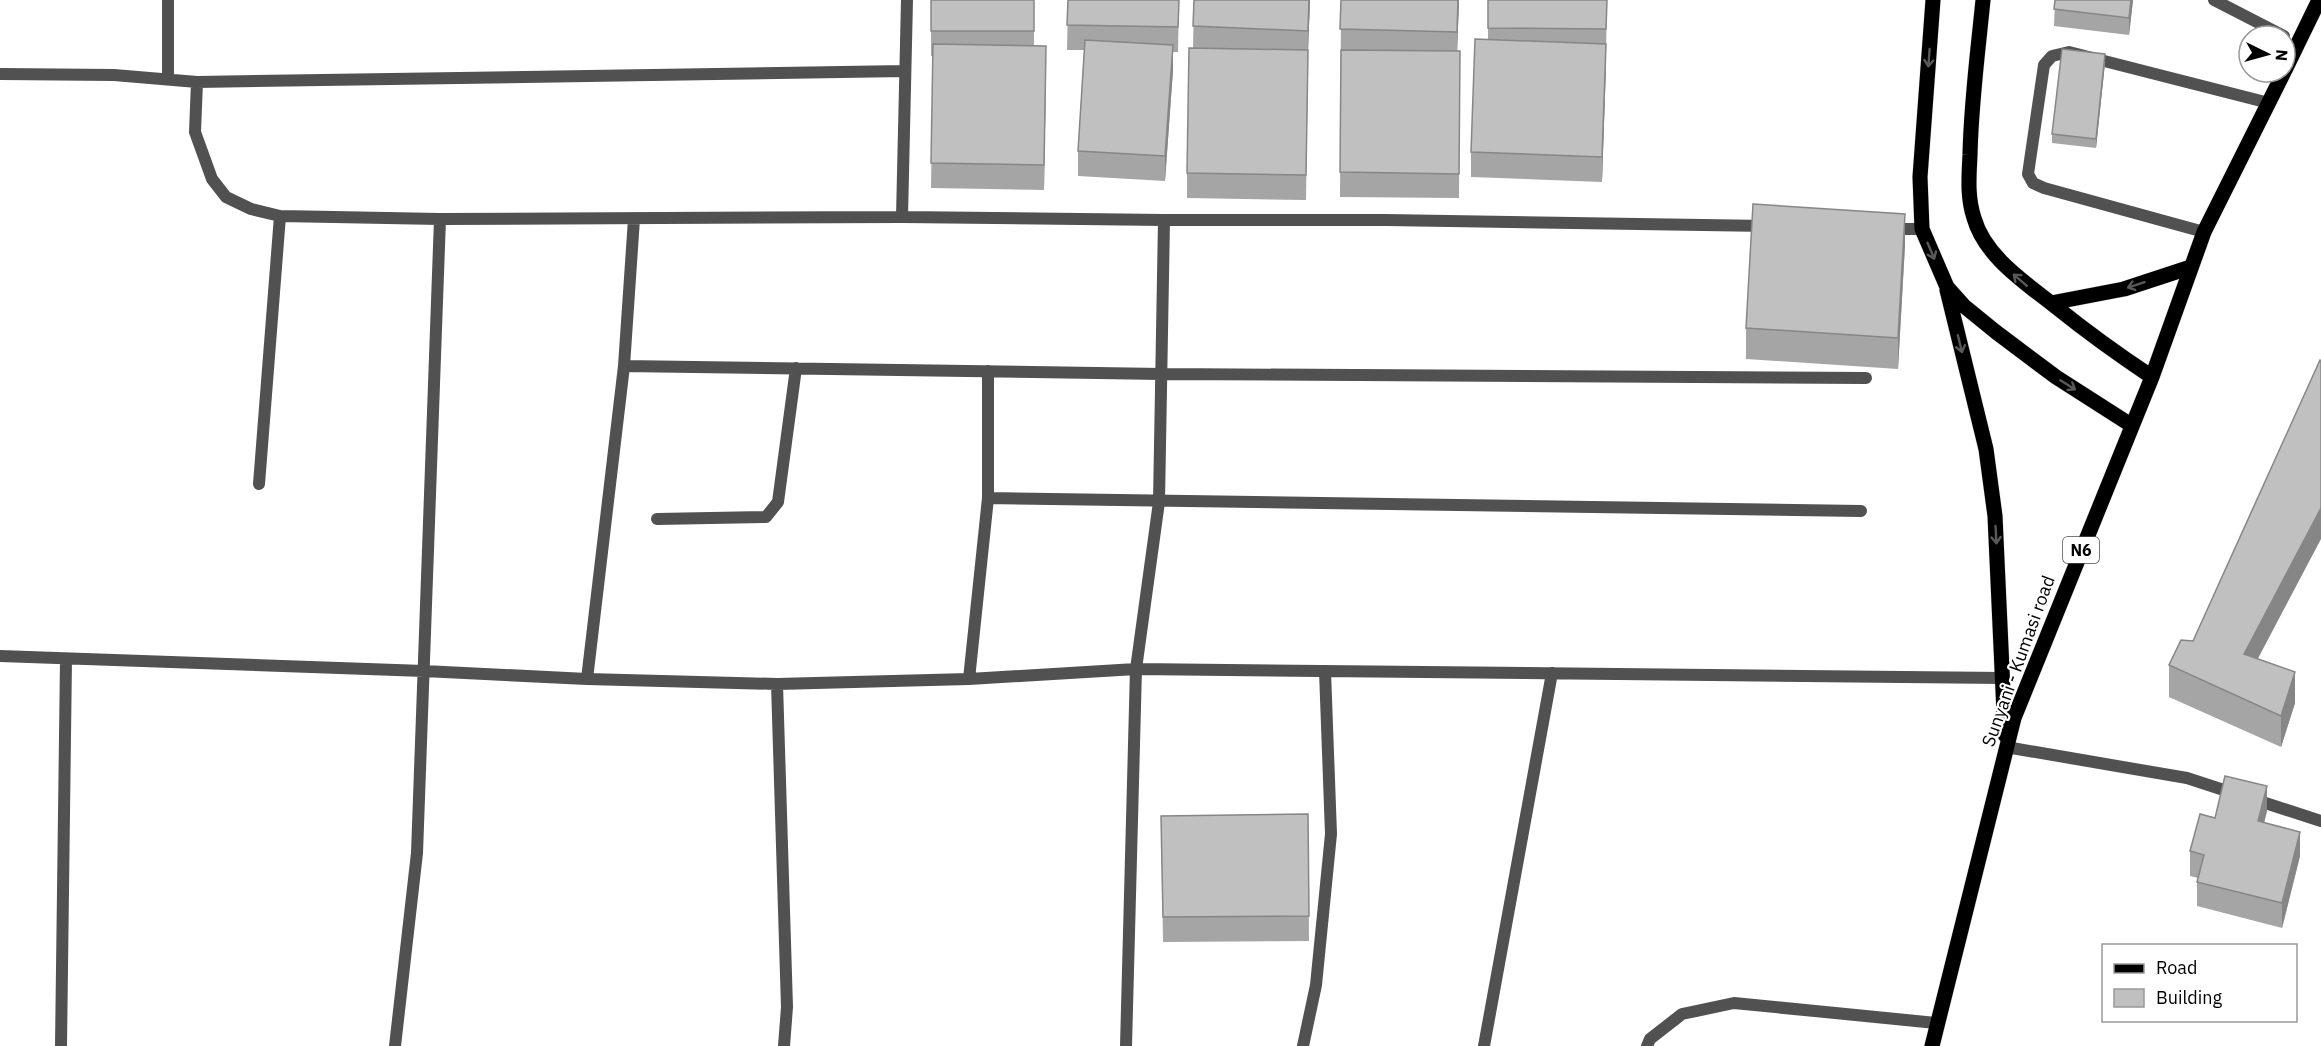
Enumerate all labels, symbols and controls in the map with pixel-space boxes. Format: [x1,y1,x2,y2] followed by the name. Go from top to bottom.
[2237,24,2297,84] north arrow
[1923,48,1934,68] one-way arrow
[2271,49,2292,62] text: N
[1926,241,1937,260] one-way arrow
[2013,273,2028,287] one-way arrow
[2127,280,2146,291] one-way arrow
[1955,334,1967,353] one-way arrow
[2059,378,2076,391] one-way arrow
[1990,525,2001,545] one-way arrow
[2063,537,2099,563] road number: N6
[1976,572,2060,750] street label: Sunyani - Kumasi road
[2102,944,2297,1022] legend
[2156,956,2197,979] text: Road
[2156,986,2223,1009] text: Building

